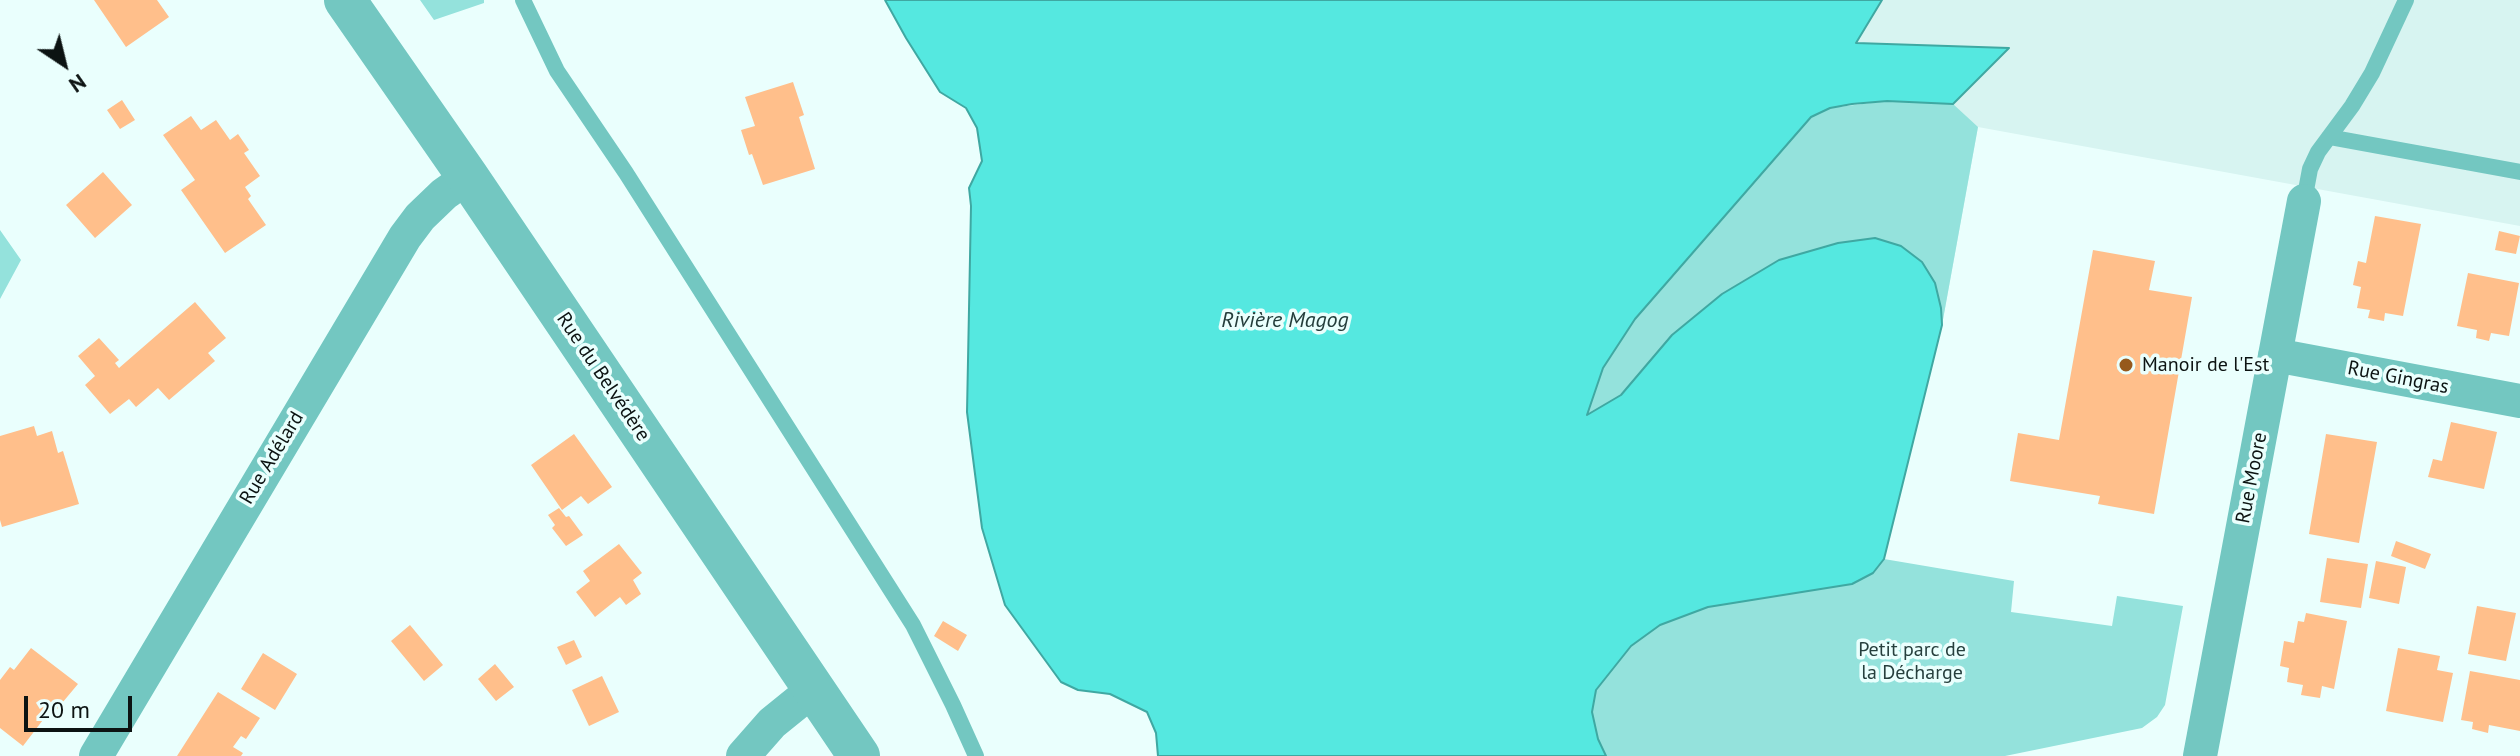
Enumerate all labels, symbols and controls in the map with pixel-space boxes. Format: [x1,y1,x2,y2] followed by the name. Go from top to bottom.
[24,24,104,104] north arrow
[64,68,92,99] text: N
[551,308,655,446] street label: Rue du Belvédère
[1221,308,1349,334] water label: Rivière Magog
[2142,353,2269,377] place label: Manoir de l'Est
[2117,356,2135,374] marker: Manoir de l'Est
[2345,356,2451,400] street label: Rue Gingras
[235,407,309,509] street label: Rue Adélard
[2231,430,2273,526] street label: Rue Moore
[1858,638,1966,685] park label: Petit parc de la Décharge
[28,680,136,730] scale bar
[38,694,90,725] text: 20 m

